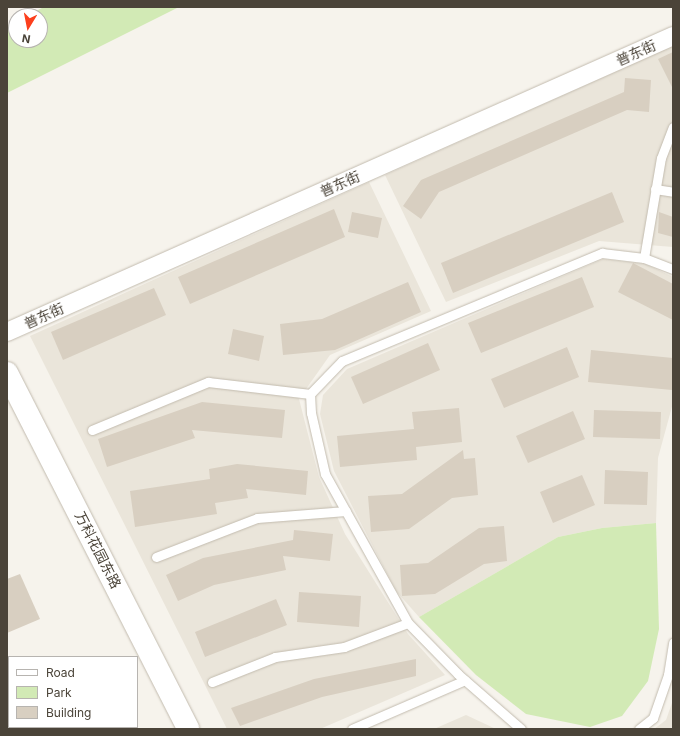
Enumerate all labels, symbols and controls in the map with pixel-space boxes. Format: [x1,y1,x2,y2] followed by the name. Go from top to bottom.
[8,8,48,48] north arrow
[21,31,31,46] text: N
[613,37,659,69] street label: 普东街
[317,168,363,200] street label: 普东街
[21,300,67,332] street label: 普东街
[71,509,125,591] street label: 万科花园东路
[8,656,138,728] legend
[46,665,75,680] text: Road
[46,685,72,700] text: Park
[46,705,91,720] text: Building

